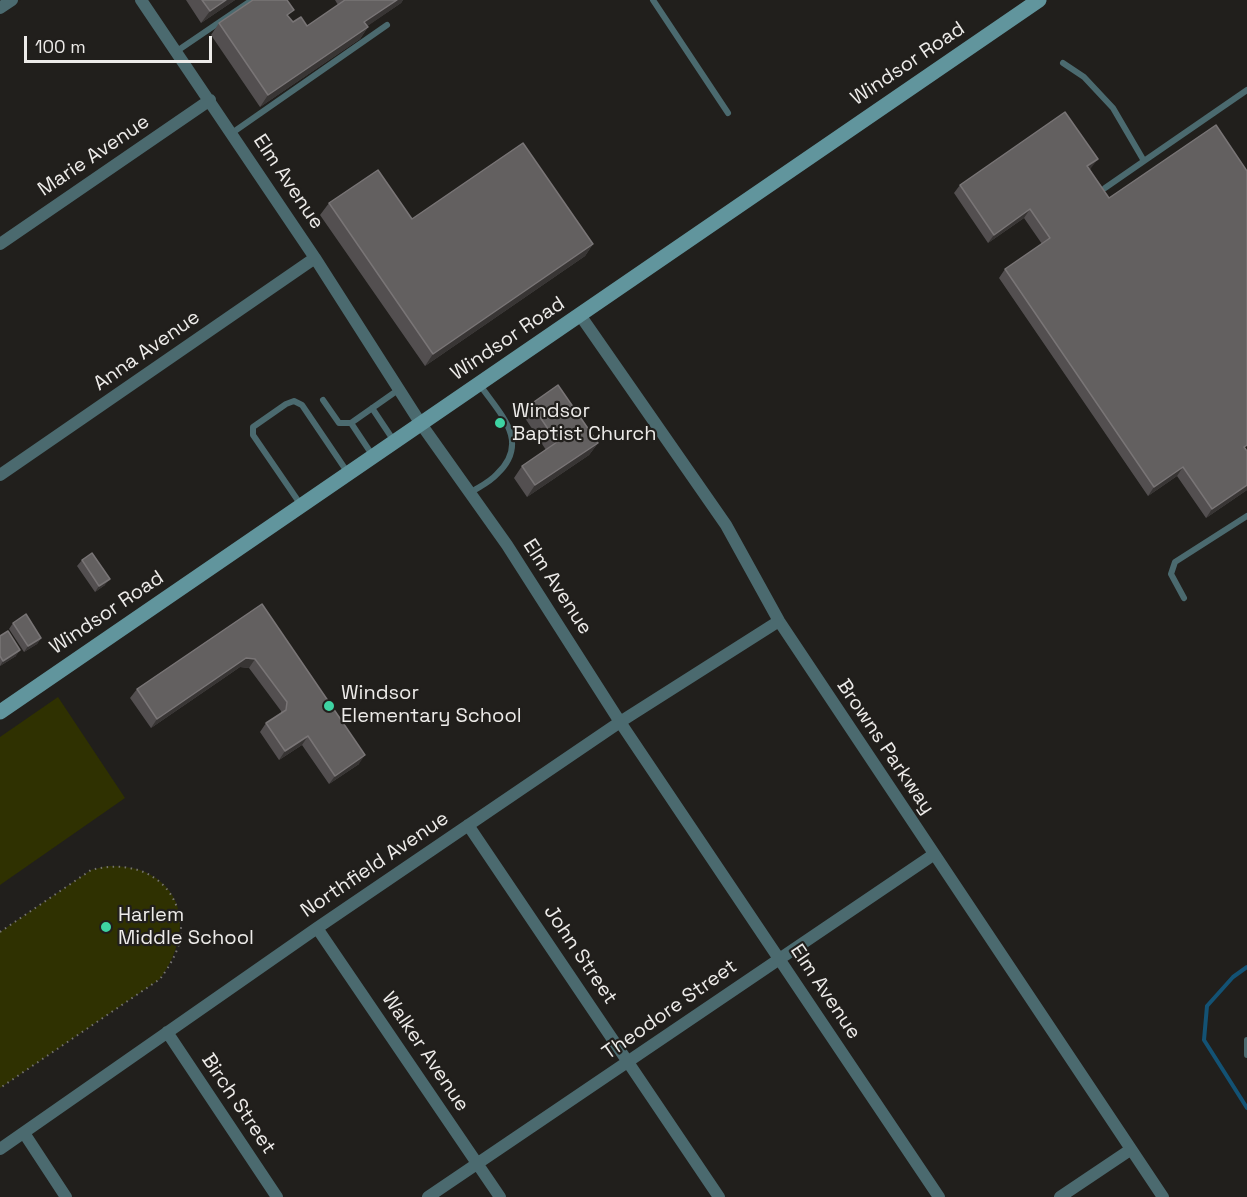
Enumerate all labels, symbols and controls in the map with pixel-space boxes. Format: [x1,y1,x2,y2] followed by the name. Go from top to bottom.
[846,17,970,111] street label: Windsor Road
[27,24,214,62] scale bar
[35,35,86,58] text: 100 m
[34,110,154,202] street label: Marie Avenue
[248,130,328,234] street label: Elm Avenue
[446,292,570,386] street label: Windsor Road
[89,305,205,397] street label: Anna Avenue
[512,400,657,447] place label: Windsor Baptist Church
[493,416,507,430] marker: Windsor Baptist Church
[517,535,597,639] street label: Elm Avenue
[45,566,169,660] street label: Windsor Road
[831,675,939,819] street label: Browns Parkway
[341,682,522,729] place label: Windsor Elementary School
[322,699,336,713] marker: Windsor Elementary School
[297,807,453,923] street label: Northfield Avenue
[538,901,622,1009] street label: John Street
[118,904,254,951] place label: Harlem Middle School
[99,920,113,934] marker: Harlem Middle School
[785,940,865,1044] street label: Elm Avenue
[598,955,742,1065] street label: Theodore Street
[376,988,474,1116] street label: Walker Avenue
[196,1049,280,1159] street label: Birch Street

